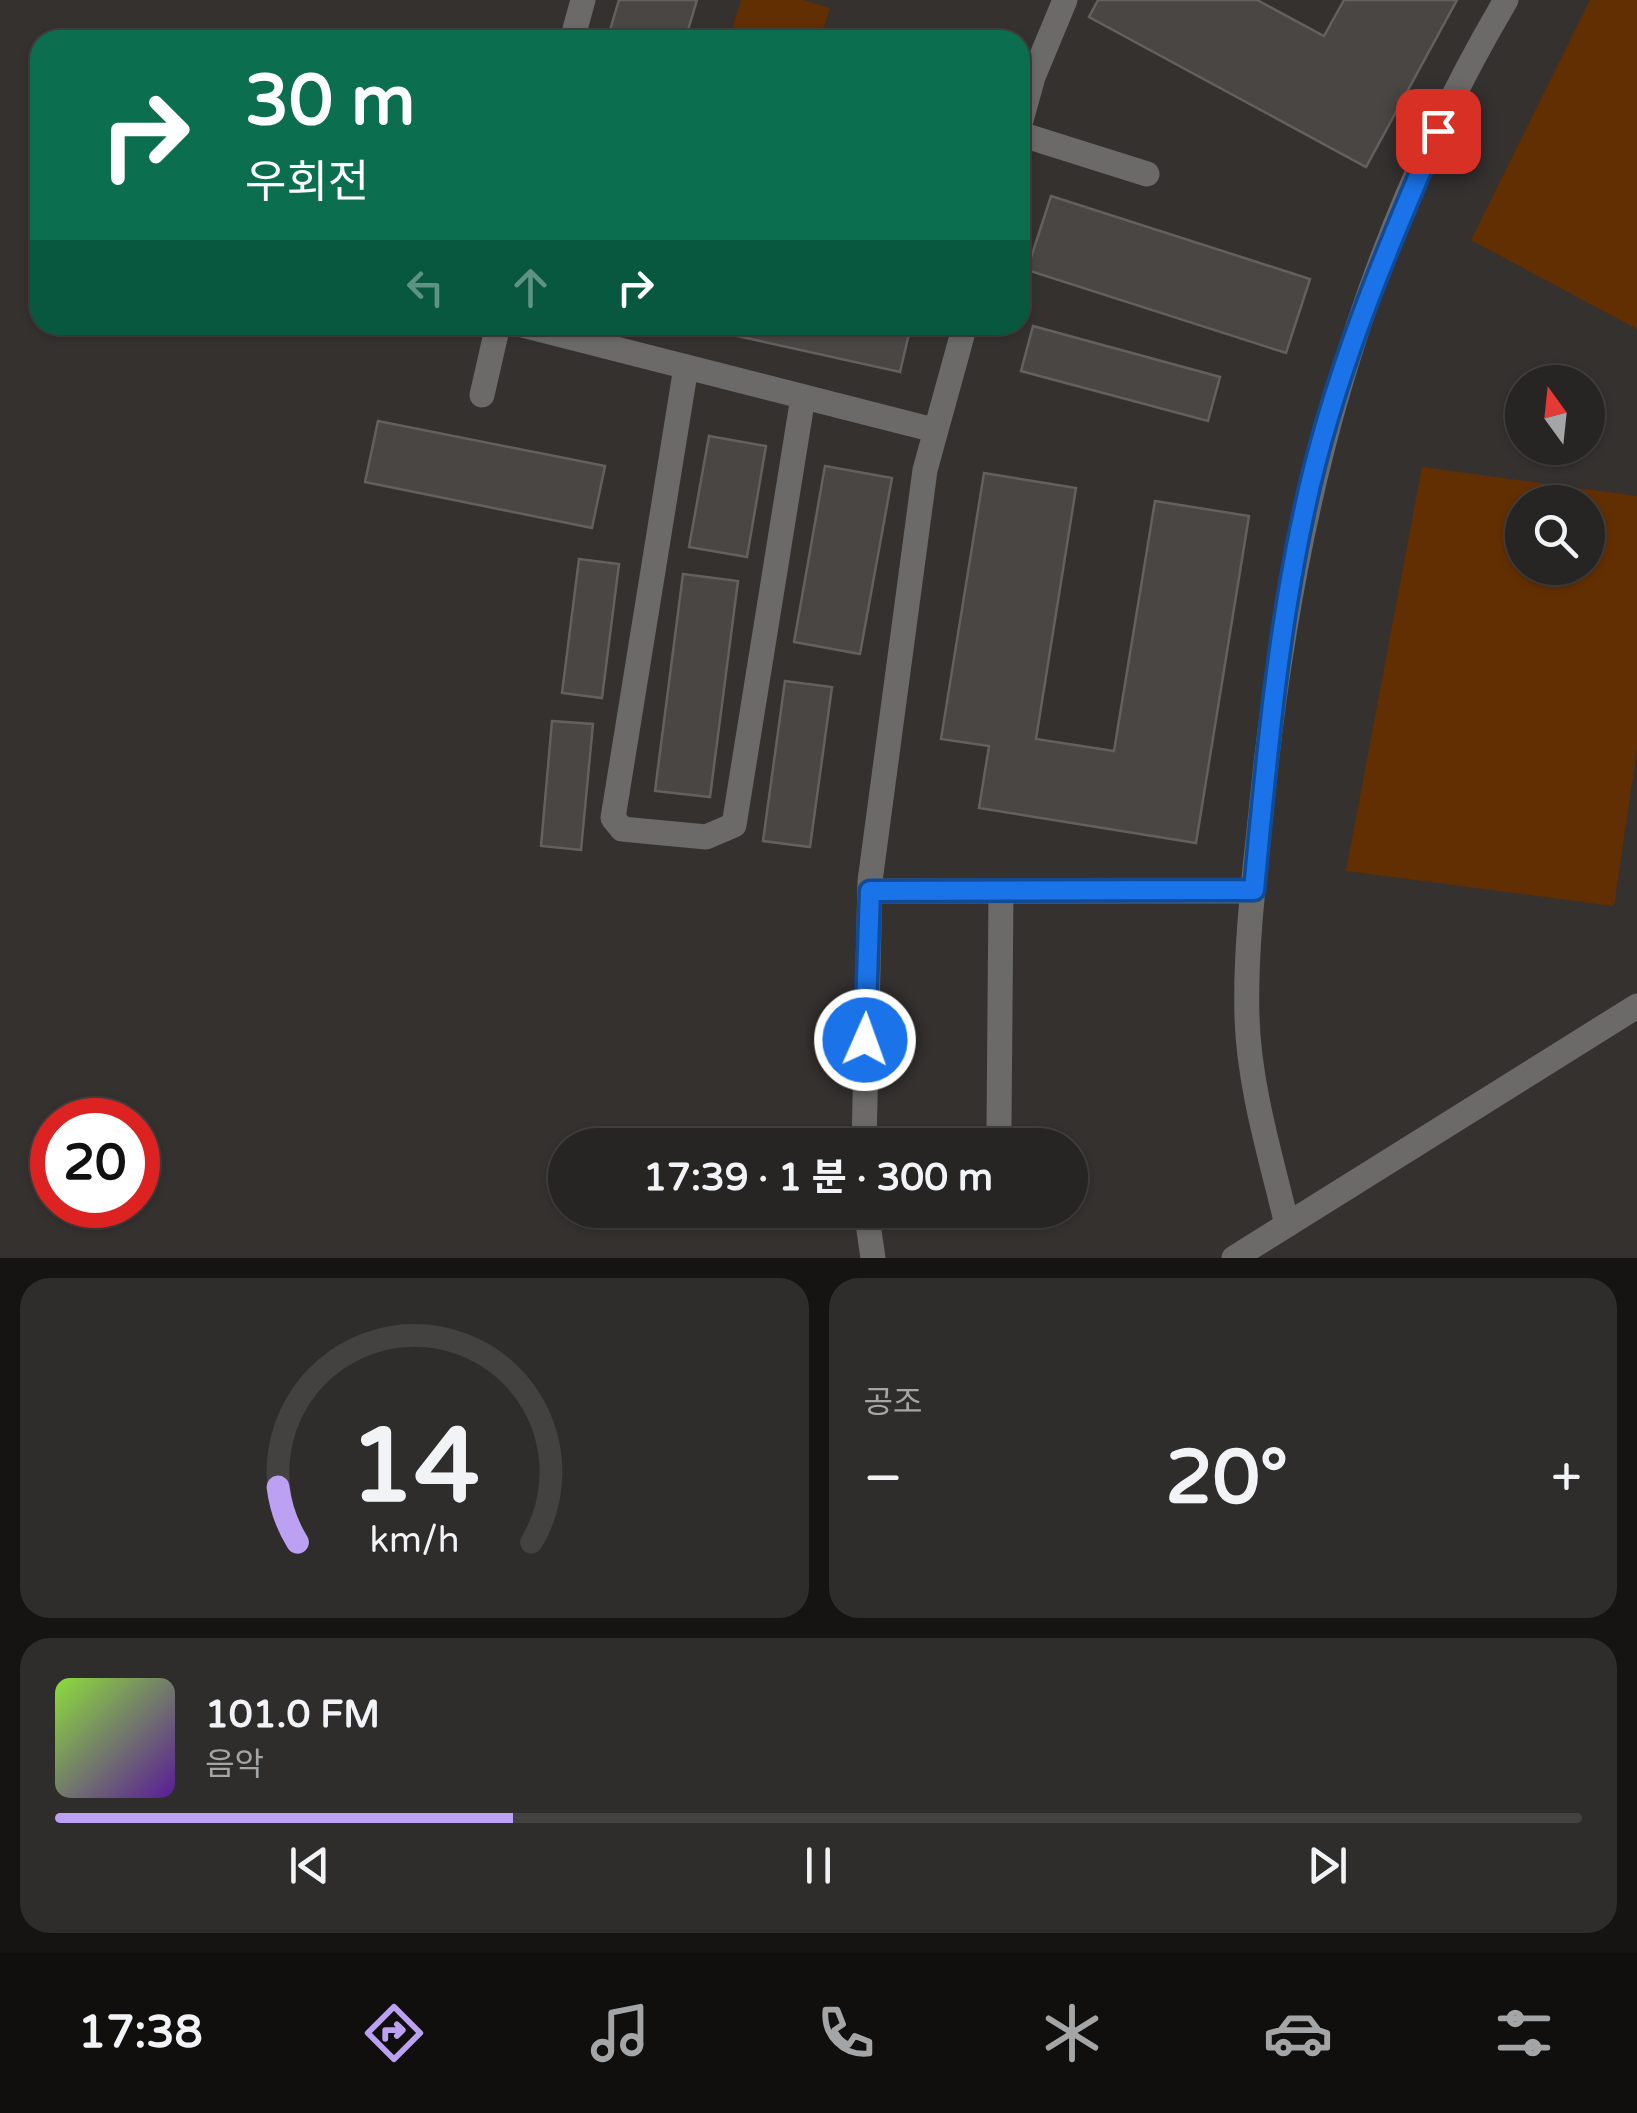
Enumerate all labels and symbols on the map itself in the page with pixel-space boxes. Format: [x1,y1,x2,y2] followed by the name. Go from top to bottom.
[1396,89,1481,174] pin
[1505,365,1605,465] north arrow
[813,988,917,1092] position arrow
[30,1098,160,1228] speed limit sign: 20

